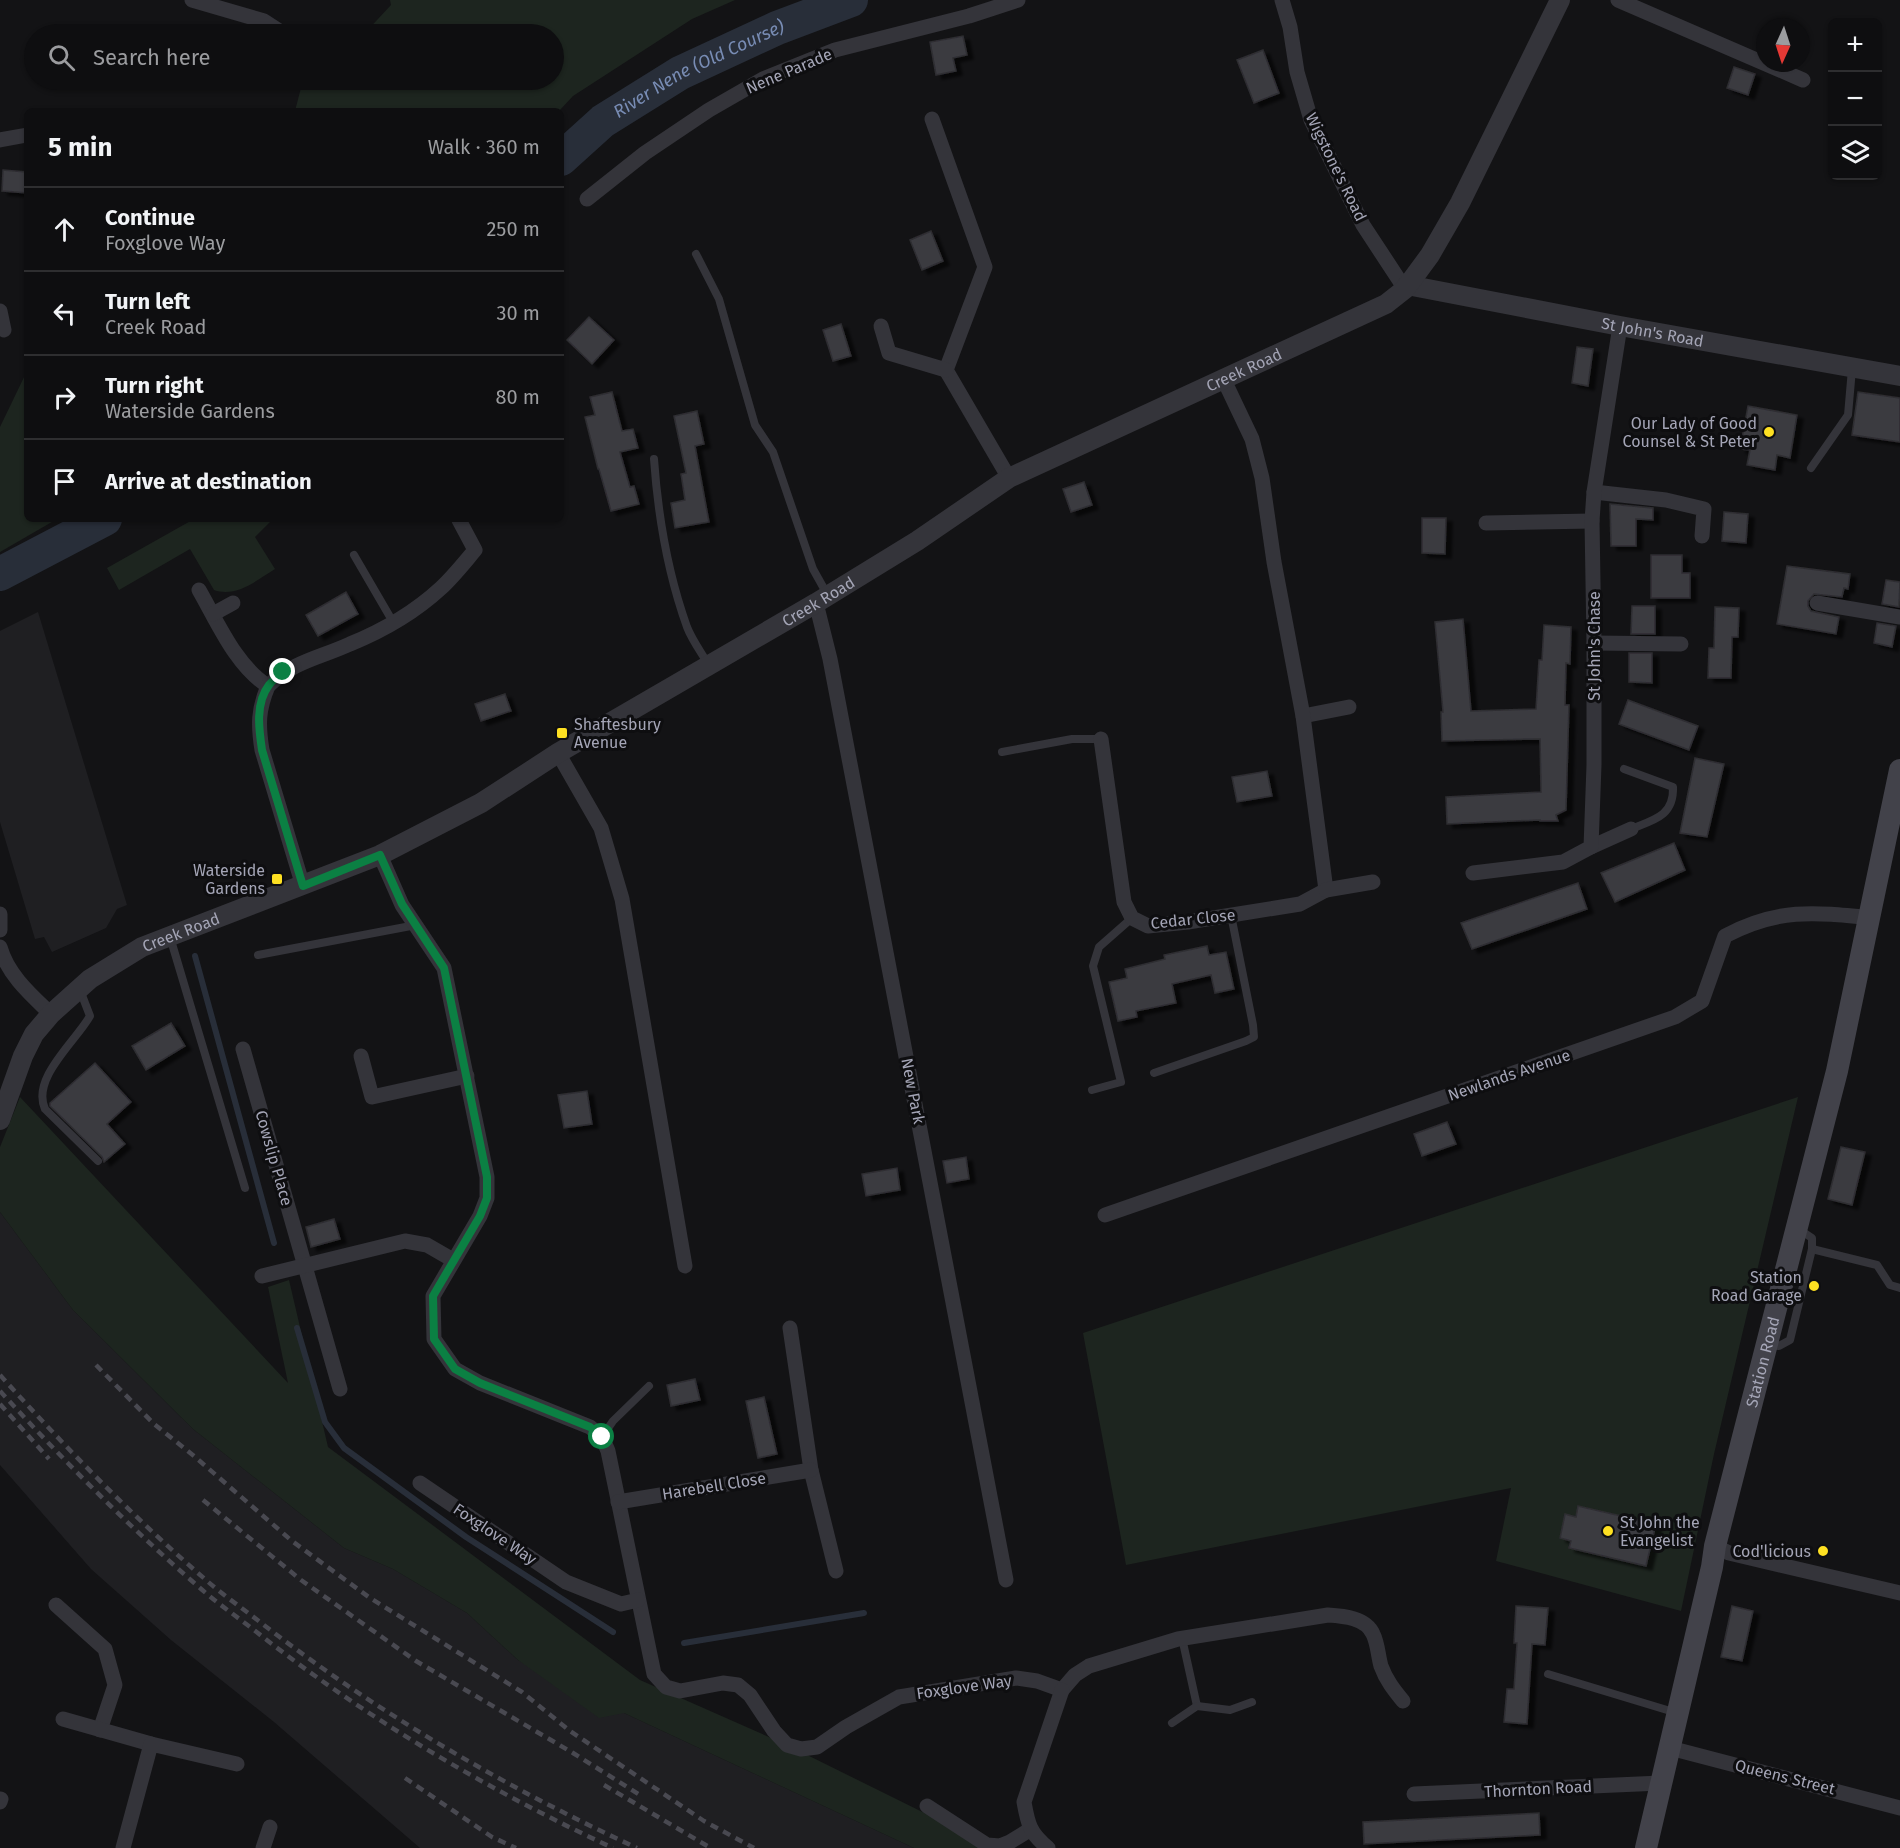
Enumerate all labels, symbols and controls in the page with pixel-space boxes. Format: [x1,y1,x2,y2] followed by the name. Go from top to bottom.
[609,15,787,123] water label: River Nene (Old Course)
[1756,18,1810,72] north arrow
[1828,18,1882,180] map controls
[1828,18,1882,72] button: +
[24,24,564,90] search box
[45,41,78,74] icon: search
[93,44,211,71] text: Search here
[743,44,835,98] street label: Nene Parade
[1828,72,1882,126] button: −
[1302,110,1370,224] street label: Wigstone's Road
[1828,126,1882,180] button: layers
[48,132,112,163] text: 5 min
[428,135,540,159] text: Walk · 360 m
[105,204,195,231] text: Continue
[48,213,81,246] icon: ahead
[486,217,540,241] text: 250 m
[105,231,225,255] text: Foxglove Way
[105,288,190,315] text: Turn left
[48,297,81,330] icon: left
[496,301,540,325] text: 30 m
[1600,313,1705,350] street label: St John's Road
[105,315,206,339] text: Creek Road
[1203,344,1285,395] street label: Creek Road
[105,372,204,399] text: Turn right
[48,381,81,414] icon: right
[495,385,540,409] text: 80 m
[105,399,275,423] text: Waterside Gardens
[1623,414,1758,451] place label: Our Lady of Good Counsel & St Peter
[1762,425,1776,439] marker: Our Lady of Good Counsel & St Peter
[48,465,81,498] icon: arrive
[105,468,312,495] text: Arrive at destination
[778,572,858,630] street label: Creek Road
[1585,591,1604,701] street label: St John's Chase
[269,658,295,684] route end
[574,715,661,752] place label: Shaftesbury Avenue
[555,726,569,740] marker: Shaftesbury Avenue
[193,861,265,898] place label: Waterside Gardens
[270,872,284,886] marker: Waterside Gardens
[1150,905,1236,933] street label: Cedar Close
[140,908,222,955] street label: Creek Road
[1445,1045,1573,1105] street label: Newlands Avenue
[897,1056,929,1126] street label: New Park
[251,1108,297,1208] street label: Cowslip Place
[1711,1268,1802,1305] place label: Station Road Garage
[1807,1279,1821,1293] marker: Station Road Garage
[1741,1314,1783,1409] street label: Station Road
[588,1423,614,1449] route start
[661,1468,767,1504] street label: Harebell Close
[450,1499,540,1569] street label: Foxglove Way
[1620,1513,1700,1550] place label: St John the Evangelist
[1601,1524,1615,1538] marker: St John the Evangelist
[1732,1542,1811,1561] place label: Cod'licious
[1816,1544,1830,1558] marker: Cod'licious
[915,1671,1013,1703] street label: Foxglove Way
[1733,1755,1837,1799] street label: Queens Street
[1484,1777,1592,1801] street label: Thornton Road

